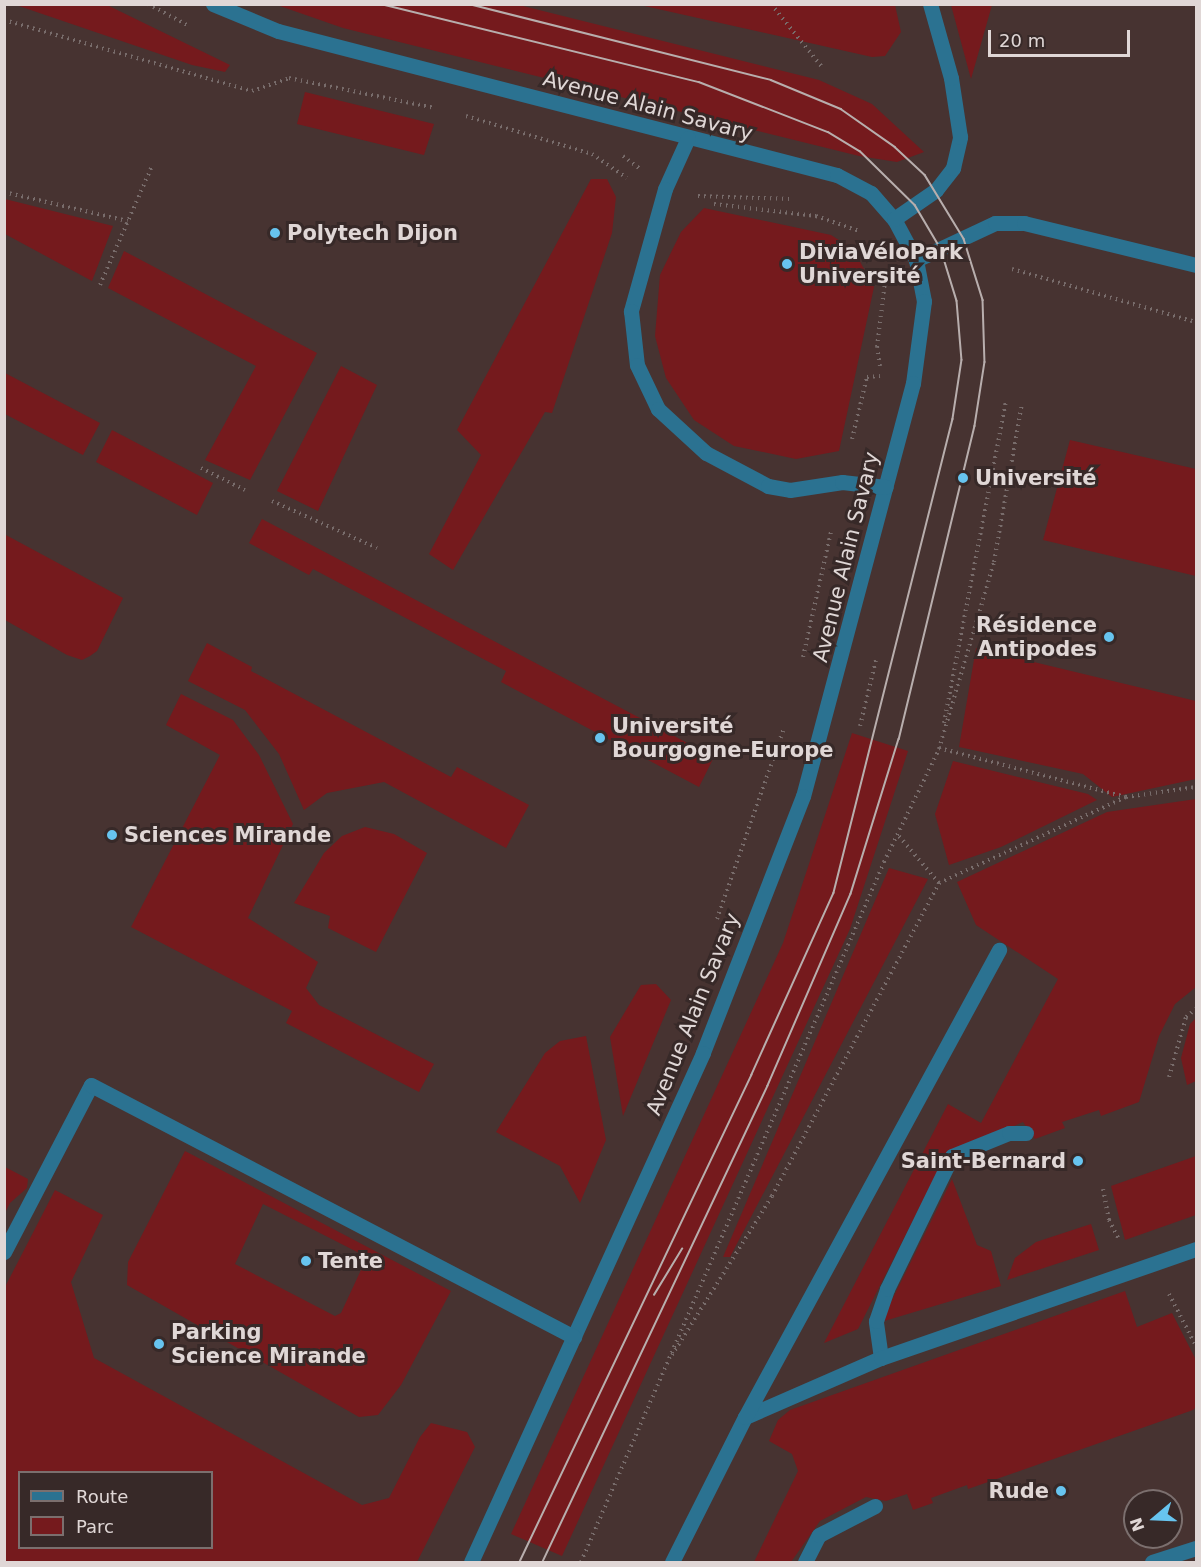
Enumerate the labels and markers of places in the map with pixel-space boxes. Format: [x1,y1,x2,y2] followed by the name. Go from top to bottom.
[287,220,458,246] place label: Polytech Dijon
[268,226,282,240] marker: Polytech Dijon
[799,239,963,289] place label: DiviaVéloPark Université
[780,257,794,271] marker: DiviaVéloPark Université
[975,465,1096,491] place label: Université
[956,471,970,485] marker: Université
[976,612,1097,662] place label: Résidence Antipodes
[1102,630,1116,644] marker: Résidence Antipodes
[612,713,833,763] place label: Université Bourgogne-Europe
[593,731,607,745] marker: Université Bourgogne-Europe
[124,822,331,848] place label: Sciences Mirande
[105,828,119,842] marker: Sciences Mirande
[901,1148,1066,1174] place label: Saint-Bernard
[1071,1154,1085,1168] marker: Saint-Bernard
[318,1248,383,1274] place label: Tente
[299,1254,313,1268] marker: Tente
[171,1319,366,1369] place label: Parking Science Mirande
[152,1337,166,1351] marker: Parking Science Mirande
[989,1478,1049,1504] place label: Rude
[1054,1484,1068,1498] marker: Rude

